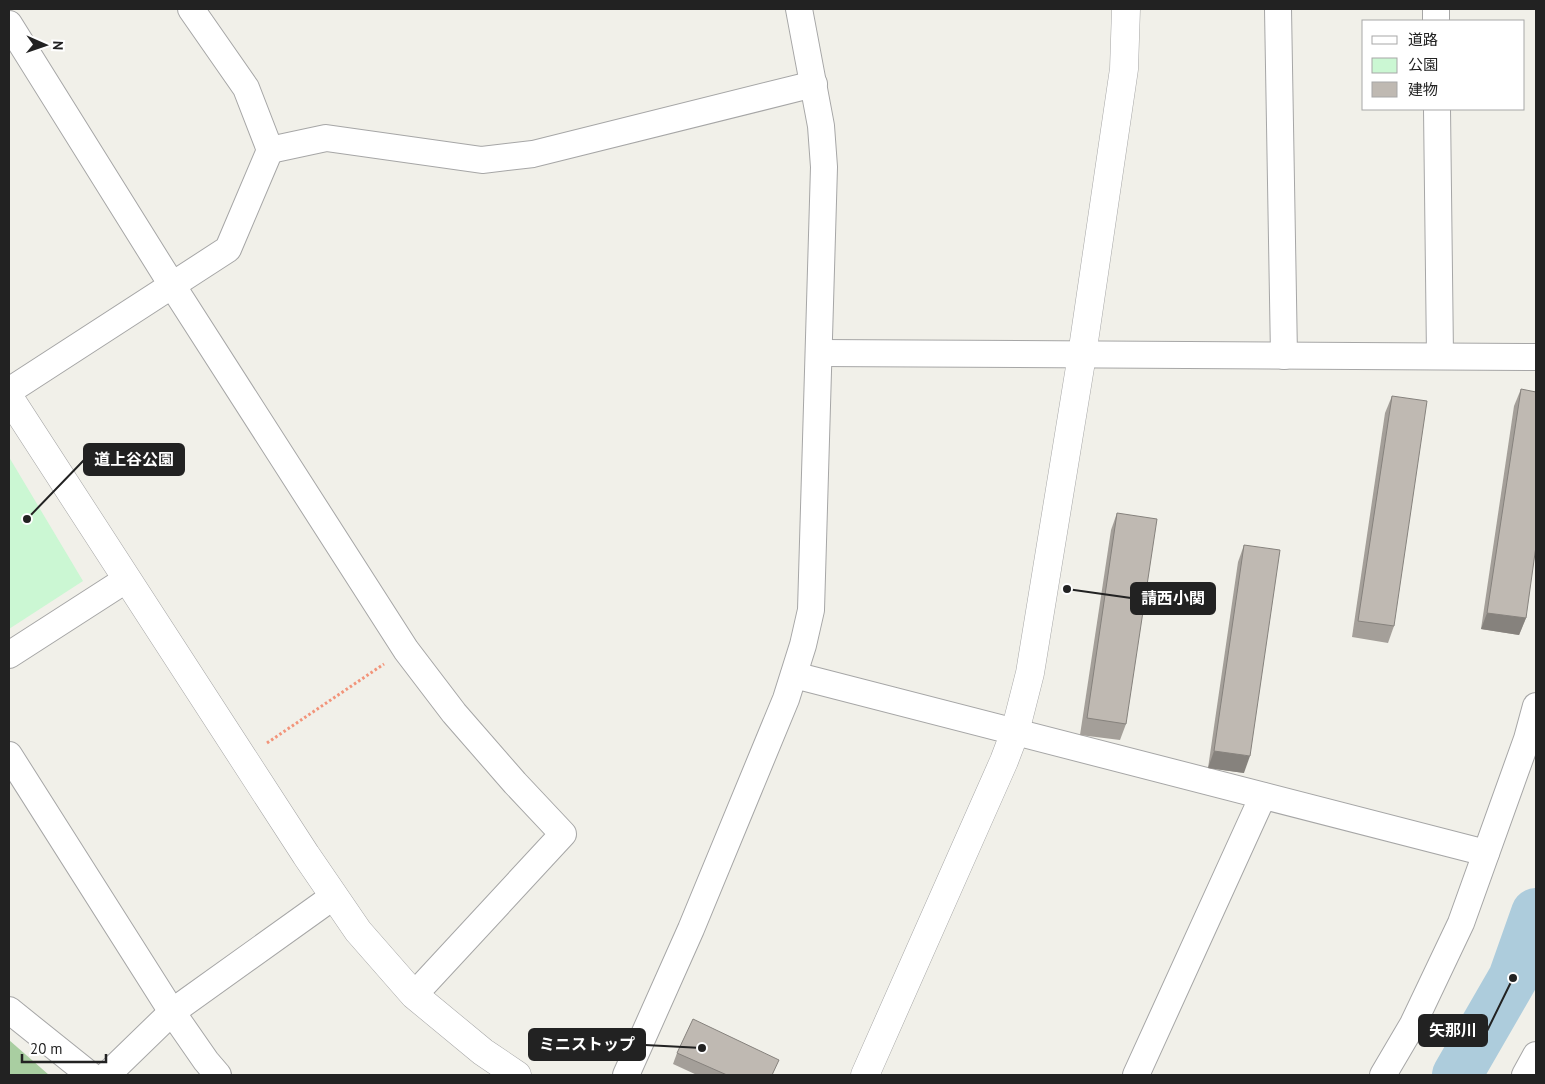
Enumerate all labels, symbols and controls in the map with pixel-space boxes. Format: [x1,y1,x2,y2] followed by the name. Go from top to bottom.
[20,20,70,70] north arrow
[1362,20,1525,110] legend
[1408,30,1438,49] text: 道路
[49,41,67,50] text: N
[1408,55,1438,74] text: 公園
[1408,80,1438,99] text: 建物
[84,444,184,475] callout: 道上谷公園
[94,449,174,469] text: 道上谷公園
[1131,583,1215,614] callout: 請西小関
[1141,588,1205,608] text: 請西小関
[1419,1015,1487,1046] callout: 矢那川
[1429,1020,1477,1040] text: 矢那川
[529,1029,645,1060] callout: ミニストップ
[22,1032,106,1064] scale bar
[539,1034,635,1054] text: ミニストップ
[30,1039,63,1058] text: 20 m

